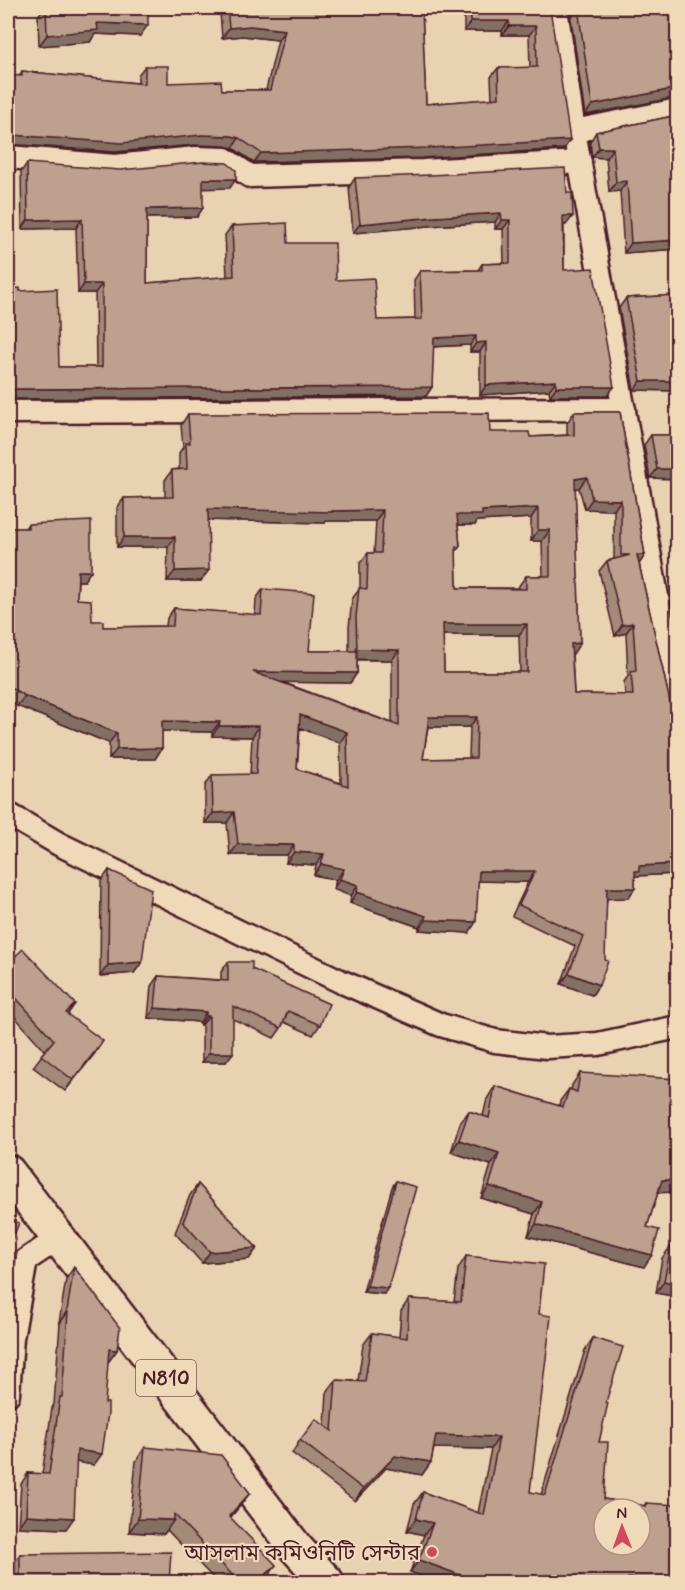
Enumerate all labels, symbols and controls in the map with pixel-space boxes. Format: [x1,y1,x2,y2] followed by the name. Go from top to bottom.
[136,1360,196,1396] road number: N810
[592,1497,652,1557] north arrow
[616,1503,627,1524] text: N
[183,1540,421,1568] place label: আসলাম কমিওনিটি সেন্টার
[425,1545,439,1559] marker: আসলাম কমিওনিটি সেন্টার

